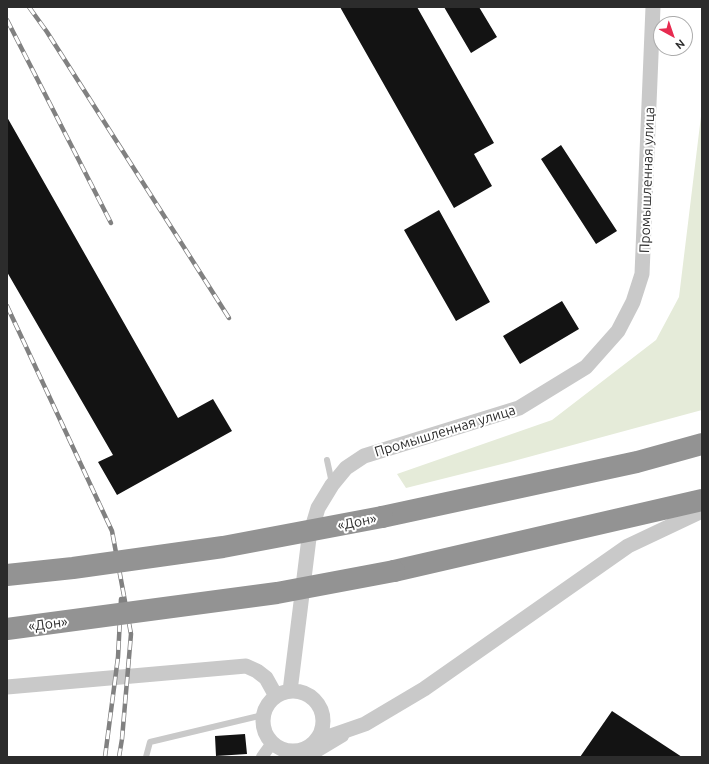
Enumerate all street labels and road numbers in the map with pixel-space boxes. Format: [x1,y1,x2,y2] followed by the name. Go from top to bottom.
[636,106,658,254] street label: Промышленная улица
[372,402,518,460] street label: Промышленная улица
[336,510,378,534] street label: «Дон»
[27,613,69,635] street label: «Дон»

